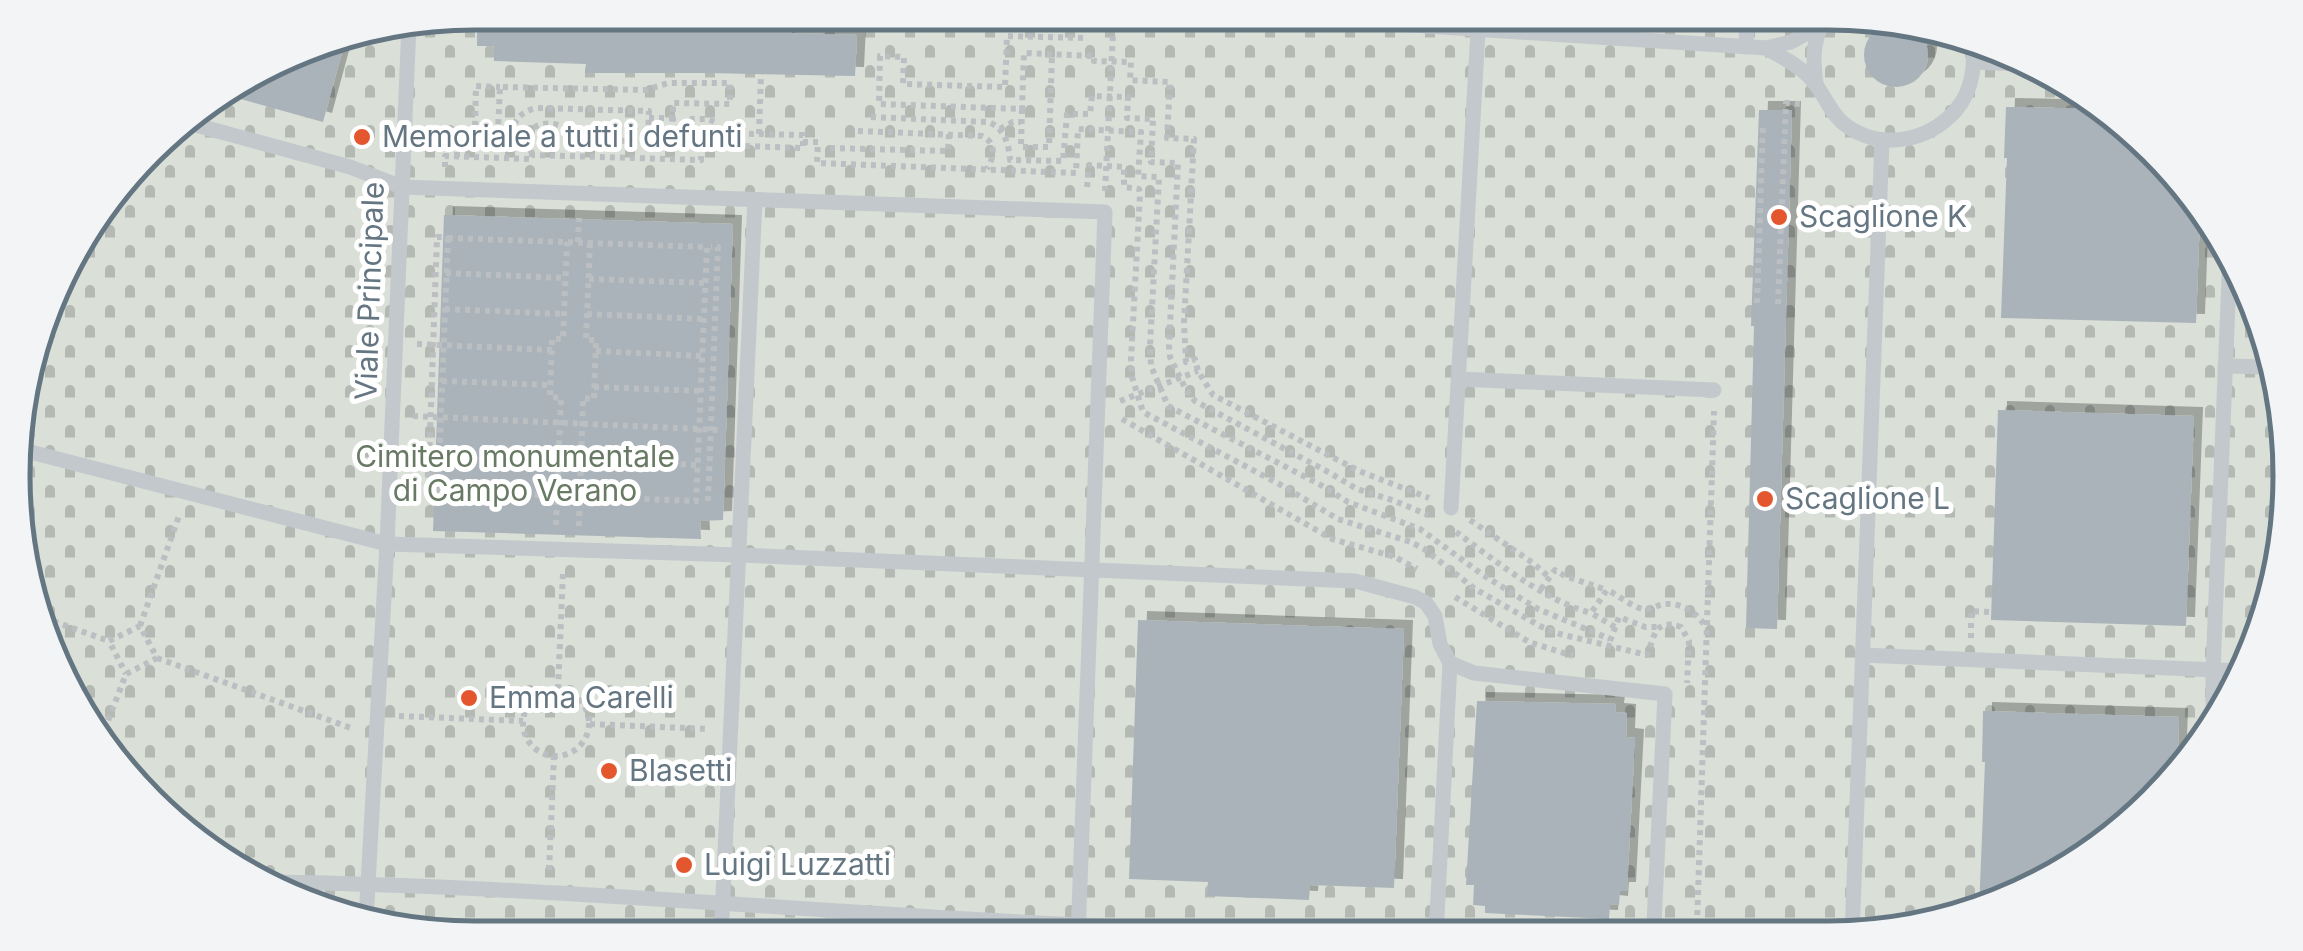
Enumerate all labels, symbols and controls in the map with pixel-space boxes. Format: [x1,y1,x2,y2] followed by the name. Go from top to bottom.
[382,118,743,154] place label: Memoriale a tutti i defunti
[351,126,373,148] marker: Memoriale a tutti i defunti
[347,181,391,401] street label: Viale Principale
[1799,198,1967,234] place label: Scaglione K
[1768,206,1790,228] marker: Scaglione K
[355,438,675,508] park label: Cimitero monumentale di Campo Verano
[1785,480,1950,516] place label: Scaglione L
[1754,488,1776,510] marker: Scaglione L
[489,679,674,715] place label: Emma Carelli
[458,687,480,709] marker: Emma Carelli
[629,752,732,788] place label: Blasetti
[598,760,620,782] marker: Blasetti
[704,846,891,882] place label: Luigi Luzzatti
[673,854,695,876] marker: Luigi Luzzatti

